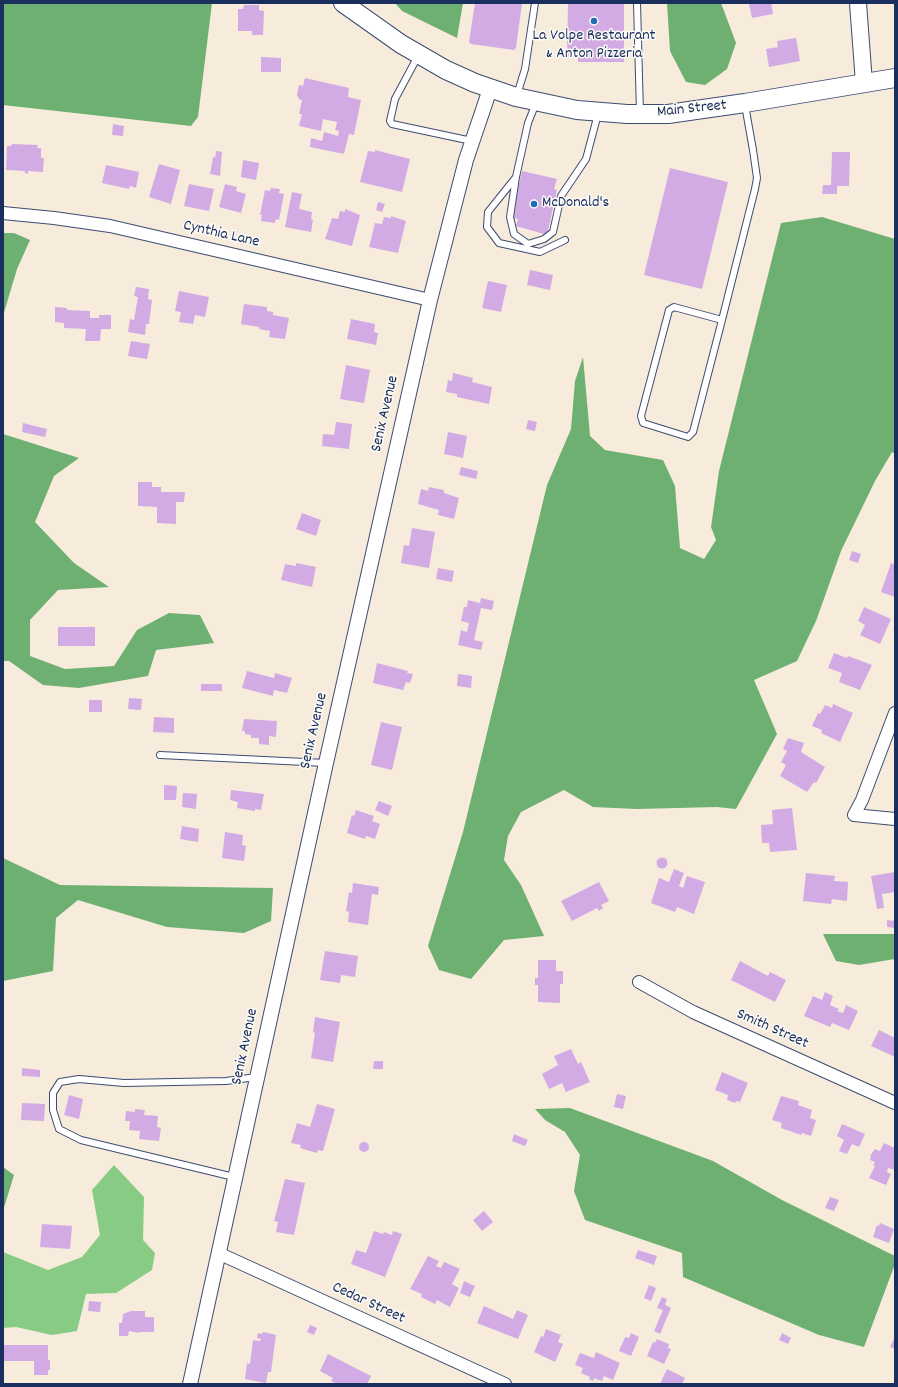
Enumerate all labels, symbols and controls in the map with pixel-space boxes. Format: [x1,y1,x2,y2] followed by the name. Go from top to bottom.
[589,16,599,26] marker: La Volpe Restaurant & Anton Pizzeria
[532,27,656,65] place label: La Volpe Restaurant & Anton Pizzeria
[656,97,728,123] street label: Main Street
[542,194,609,214] place label: McDonald's
[529,199,539,209] marker: McDonald's
[181,217,261,253] street label: Cynthia Lane
[368,374,404,454] street label: Senix Avenue
[297,691,333,771] street label: Senix Avenue
[733,1006,811,1054] street label: Smith Street
[229,1007,263,1087] street label: Senix Avenue
[328,1279,408,1329] street label: Cedar Street

